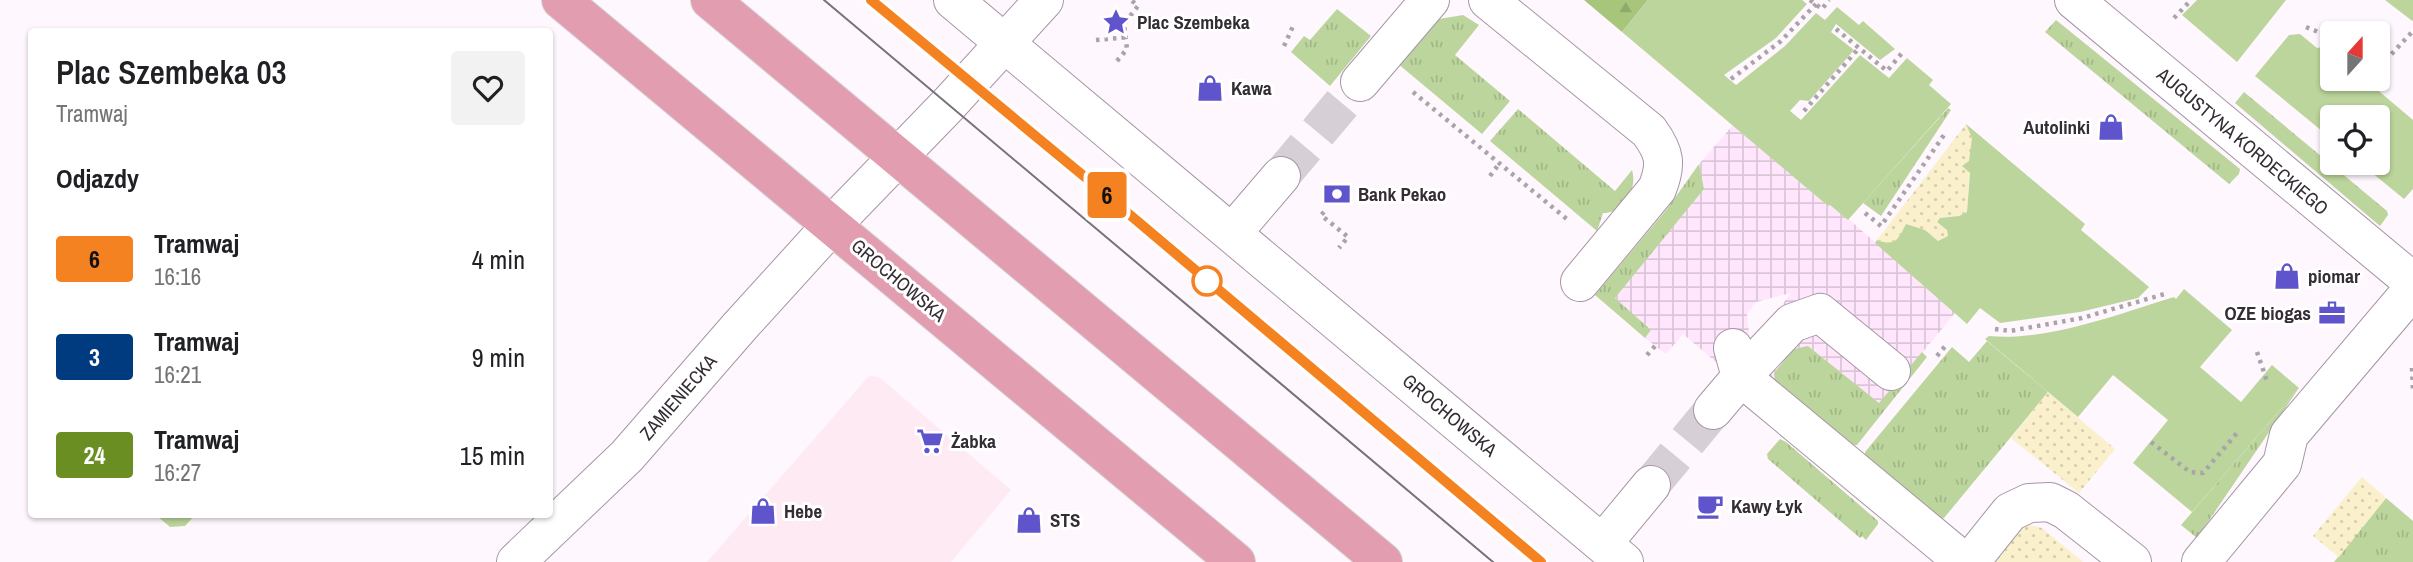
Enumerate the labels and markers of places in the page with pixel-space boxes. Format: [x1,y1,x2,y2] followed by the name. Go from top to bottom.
[1101,7,1131,37] place icon: Plac Szembeka
[1137,9,1250,35] place label: Plac Szembeka
[1195,73,1225,103] shop icon: Kawa
[1231,75,1272,101] place label: Kawa
[2096,112,2126,142] shop icon: Autolinki
[2023,114,2090,140] place label: Autolinki
[1322,179,1352,209] bank icon: Bank Pekao
[1358,181,1446,207] place label: Bank Pekao
[2272,261,2302,291] shop icon: piomar
[2308,263,2360,289] place label: piomar
[1192,266,1222,296] unlabelled marker
[2317,298,2347,328] office icon: OZE biogas
[2224,300,2311,326] place label: OZE biogas
[915,426,945,456] supermarket icon: Żabka
[951,428,996,454] place label: Żabka
[1695,491,1725,521] cafe icon: Kawy Łyk
[1731,493,1803,519] place label: Kawy Łyk
[748,496,778,526] shop icon: Hebe
[784,498,822,524] place label: Hebe
[1014,505,1044,535] shop icon: STS
[1050,507,1080,533] place label: STS

